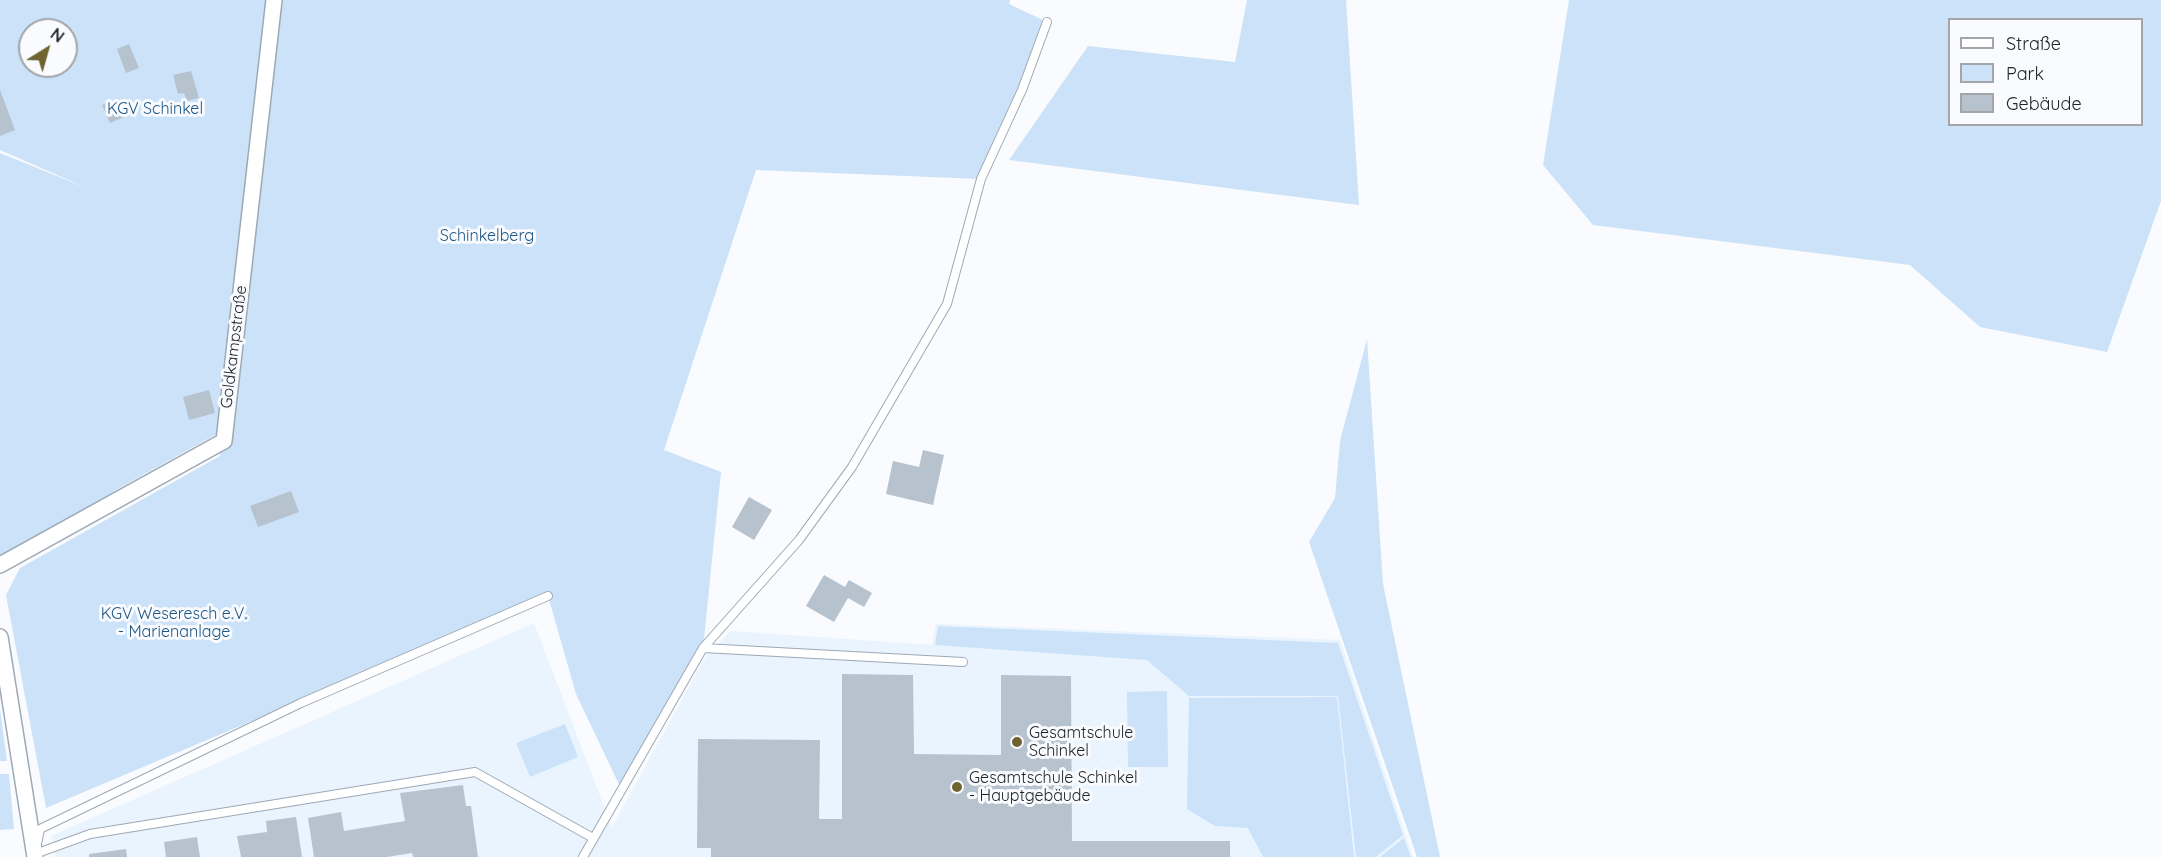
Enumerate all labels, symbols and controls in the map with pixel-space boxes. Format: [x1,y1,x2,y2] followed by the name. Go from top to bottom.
[18,18,78,78] north arrow
[1948,18,2143,126] legend
[47,24,68,47] text: N
[2006,32,2061,55] text: Straße
[2006,62,2044,85] text: Park
[2006,92,2082,115] text: Gebäude
[107,99,203,119] park label: KGV Schinkel
[440,226,534,246] park label: Schinkelberg
[217,284,251,410] street label: Goldkampstraße
[101,604,247,642] park label: KGV Weseresch e.V. - Marienanlage
[1029,723,1133,761] place label: Gesamtschule Schinkel
[1010,735,1024,749] marker: Gesamtschule Schinkel
[969,768,1138,806] place label: Gesamtschule Schinkel - Hauptgebäude
[950,780,964,794] marker: Gesamtschule Schinkel - Hauptgebäude

